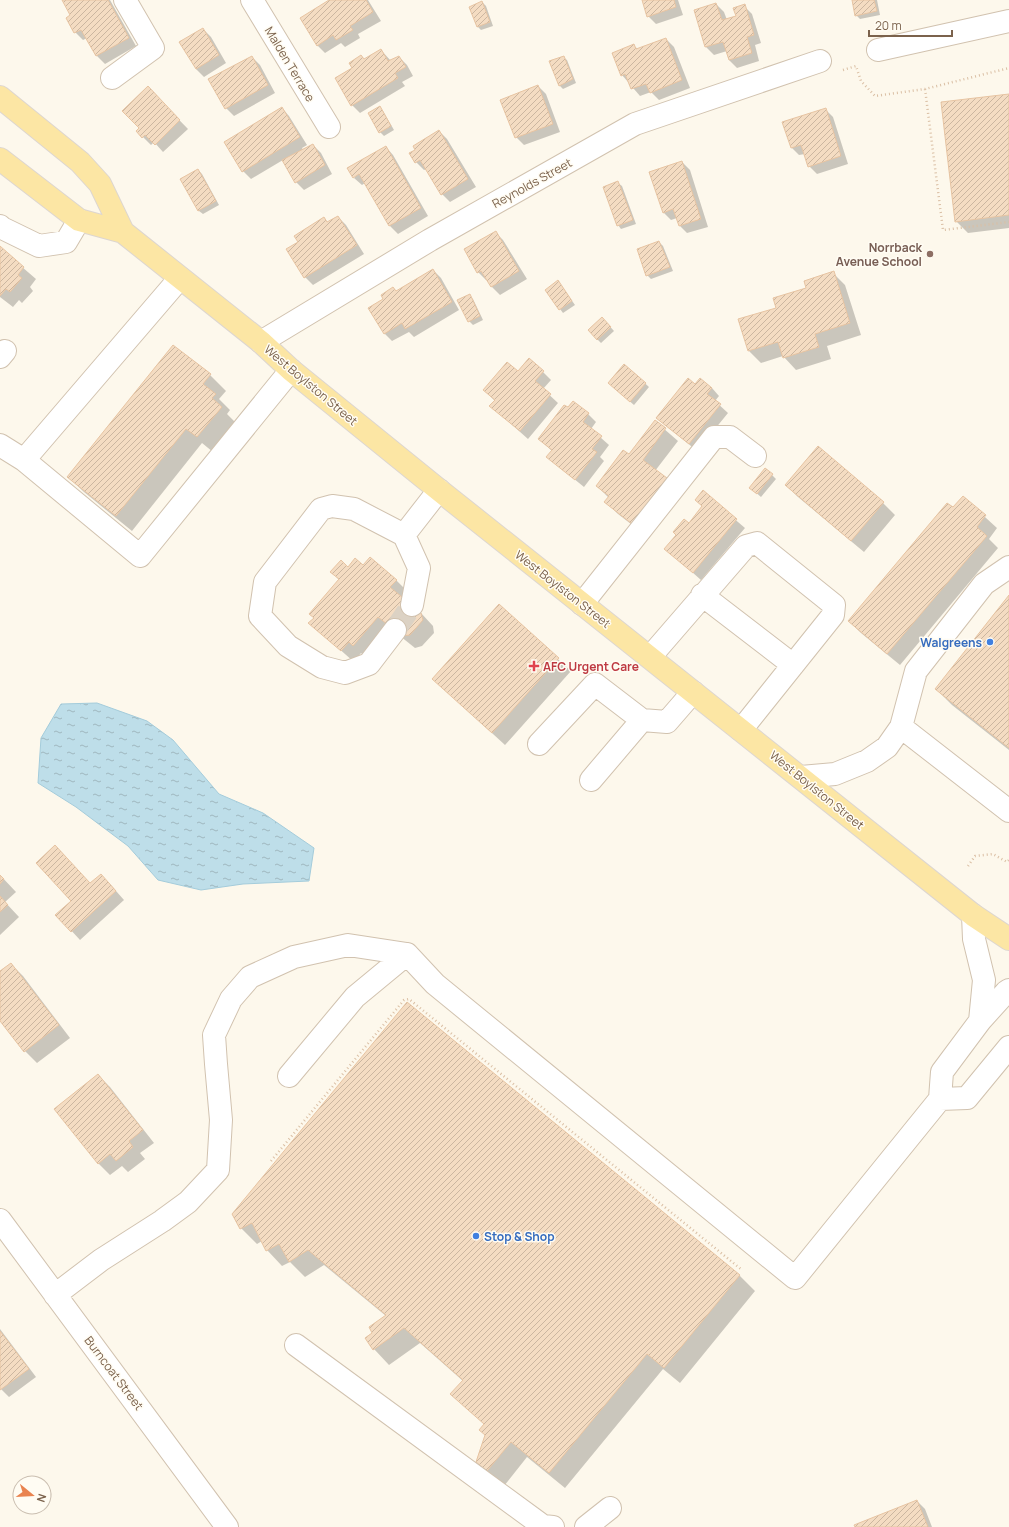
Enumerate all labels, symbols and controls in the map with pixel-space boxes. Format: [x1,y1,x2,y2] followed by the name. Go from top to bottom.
[869,12,952,38] scale bar
[875,17,902,34] text: 20 m
[261,23,319,105] street label: Malden Terrace
[489,154,575,212] street label: Reynolds Street
[836,239,923,270] place label: Norrback Avenue School
[925,249,935,259] marker: Norrback Avenue School
[261,341,361,429] street label: West Boylston Street
[512,546,615,632] street label: West Boylston Street
[920,634,982,651] place label: Walgreens
[985,637,995,647] marker: Walgreens
[543,658,639,675] place label: AFC Urgent Care
[528,660,540,672] marker: AFC Urgent Care
[766,747,868,834] street label: West Boylston Street
[484,1228,555,1245] place label: Stop & Shop
[471,1231,481,1241] marker: Stop & Shop
[81,1333,148,1414] street label: Burncoat Street
[12,1475,52,1515] north arrow
[34,1492,50,1504] text: N

